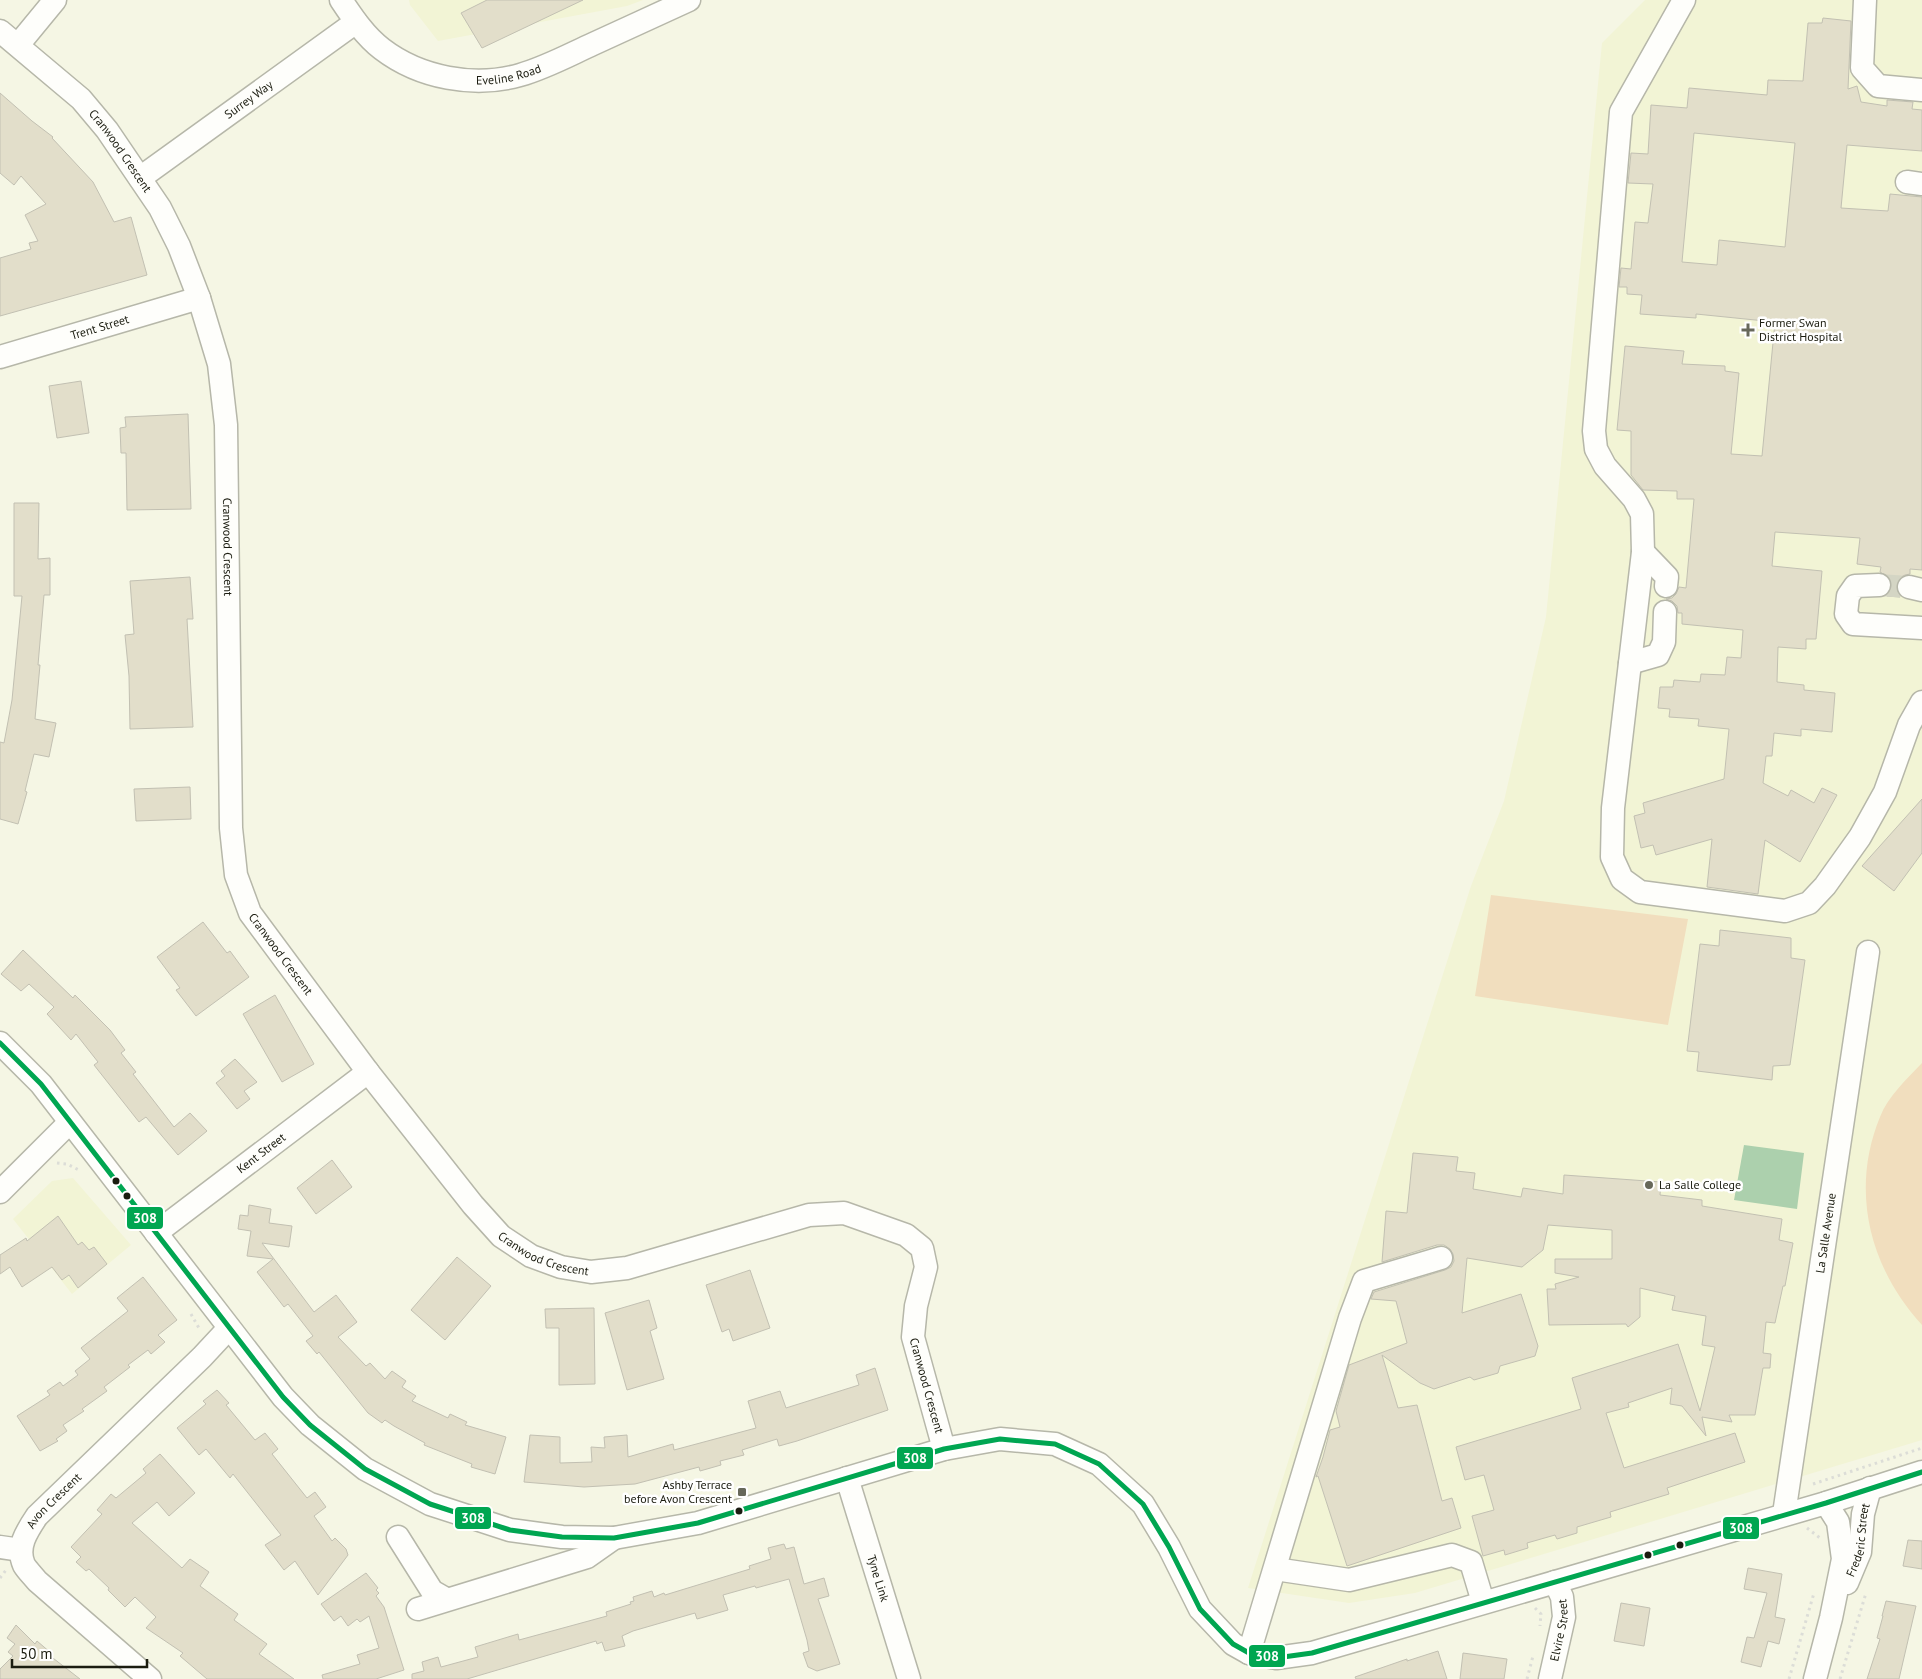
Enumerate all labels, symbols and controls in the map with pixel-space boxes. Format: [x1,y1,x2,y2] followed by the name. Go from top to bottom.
[476,61,543,88] street label: Eveline Road
[221,76,276,122] street label: Surrey Way
[86,106,155,195] street label: Cranwood Crescent
[69,311,131,343] street label: Trent Street
[1759,315,1842,344] place label: Former Swan District Hospital
[1741,323,1755,337] marker: Former Swan District Hospital
[220,498,236,596] street label: Cranwood Crescent
[246,910,316,998] street label: Cranwood Crescent
[233,1129,288,1176] street label: Kent Street
[111,1176,121,1186] unlabelled marker
[1659,1177,1741,1192] place label: La Salle College
[1643,1179,1655,1191] marker: La Salle College
[122,1191,132,1201] unlabelled marker
[1812,1192,1839,1274] street label: La Salle Avenue
[126,1206,164,1230] line badge: 308
[133,1209,157,1227] text: 308
[495,1228,590,1279] street label: Cranwood Crescent
[907,1336,947,1435] street label: Cranwood Crescent
[896,1446,934,1470] line badge: 308
[903,1449,927,1467] text: 308
[23,1469,84,1531] street label: Avon Crescent
[624,1477,732,1506] place label: Ashby Terrace before Avon Crescent
[736,1486,748,1498] marker: Ashby Terrace before Avon Crescent
[1842,1501,1873,1579] street label: Frederic Street
[454,1506,492,1530] line badge: 308
[734,1506,744,1516] unlabelled marker
[461,1509,485,1527] text: 308
[1722,1516,1760,1540] line badge: 308
[1729,1519,1753,1537] text: 308
[1675,1540,1685,1550] unlabelled marker
[1643,1550,1653,1560] unlabelled marker
[864,1553,893,1604] street label: Tyne Link
[1546,1598,1571,1663] street label: Elvire Street
[12,1636,148,1668] scale bar
[20,1644,53,1663] text: 50 m
[1248,1644,1286,1668] line badge: 308
[1255,1647,1279,1665] text: 308

